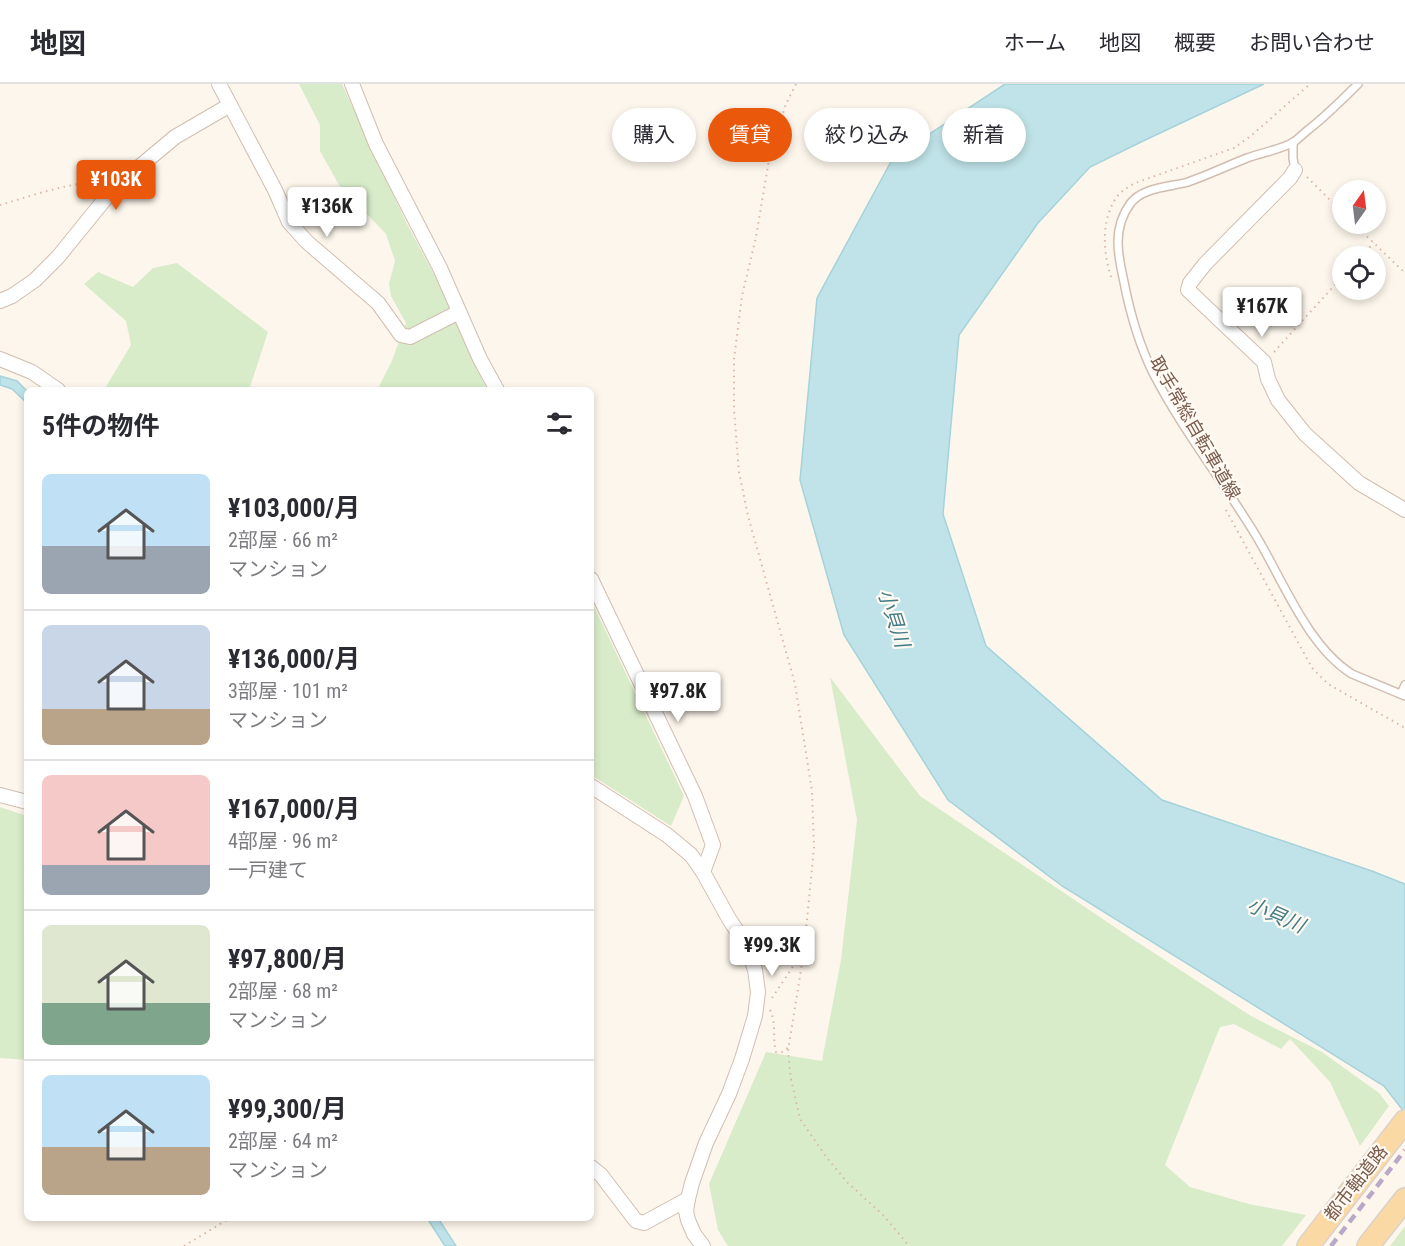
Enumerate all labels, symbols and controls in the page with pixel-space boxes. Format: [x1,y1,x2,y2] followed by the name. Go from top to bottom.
[30,27,86,60] text: 地図
[1004,31,1066,55] text: ホーム
[1099,31,1141,55] text: 地図
[1174,31,1216,55] text: 概要
[1249,31,1375,55] text: お問い合わせ
[612,108,696,162] chip: 購入
[708,108,792,162] chip: 賃貸
[804,108,930,162] chip: 絞り込み
[942,108,1026,162] chip: 新着
[74,160,158,211] pin: ¥103K
[91,167,141,191] text: ¥103K
[1332,180,1386,234] north arrow
[1332,180,1386,300] map controls
[285,187,369,238] pin: ¥136K
[302,194,352,218] text: ¥136K
[1332,246,1386,300] button: locate
[1220,287,1304,338] pin: ¥167K
[1237,294,1287,318] text: ¥167K
[1146,352,1245,503] street label: 取手常総自転車道線
[543,407,576,440] icon: filters
[42,411,159,441] text: 5件の物件
[228,493,360,523] text: ¥103,000/月
[90,498,162,570] icon: home
[228,528,338,552] text: 2部屋 · 66 m²
[228,557,328,581] text: マンション
[873,586,915,652] water label: 小貝川
[228,644,360,674] text: ¥136,000/月
[90,649,162,721] icon: home
[629,672,727,723] pin: ¥97.8K
[228,679,348,703] text: 3部屋 · 101 m²
[650,679,706,703] text: ¥97.8K
[228,708,328,732] text: マンション
[228,794,360,824] text: ¥167,000/月
[90,799,162,871] icon: home
[228,829,338,853] text: 4部屋 · 96 m²
[228,858,308,882] text: 一戸建て
[1244,892,1310,939] water label: 小貝川
[723,926,821,977] pin: ¥99.3K
[744,933,800,957] text: ¥99.3K
[228,944,347,974] text: ¥97,800/月
[90,949,162,1021] icon: home
[228,979,338,1003] text: 2部屋 · 68 m²
[228,1008,328,1032] text: マンション
[228,1094,347,1124] text: ¥99,300/月
[90,1099,162,1171] icon: home
[228,1129,338,1153] text: 2部屋 · 64 m²
[1320,1141,1392,1225] street label: 都市軸道路
[228,1158,328,1182] text: マンション

